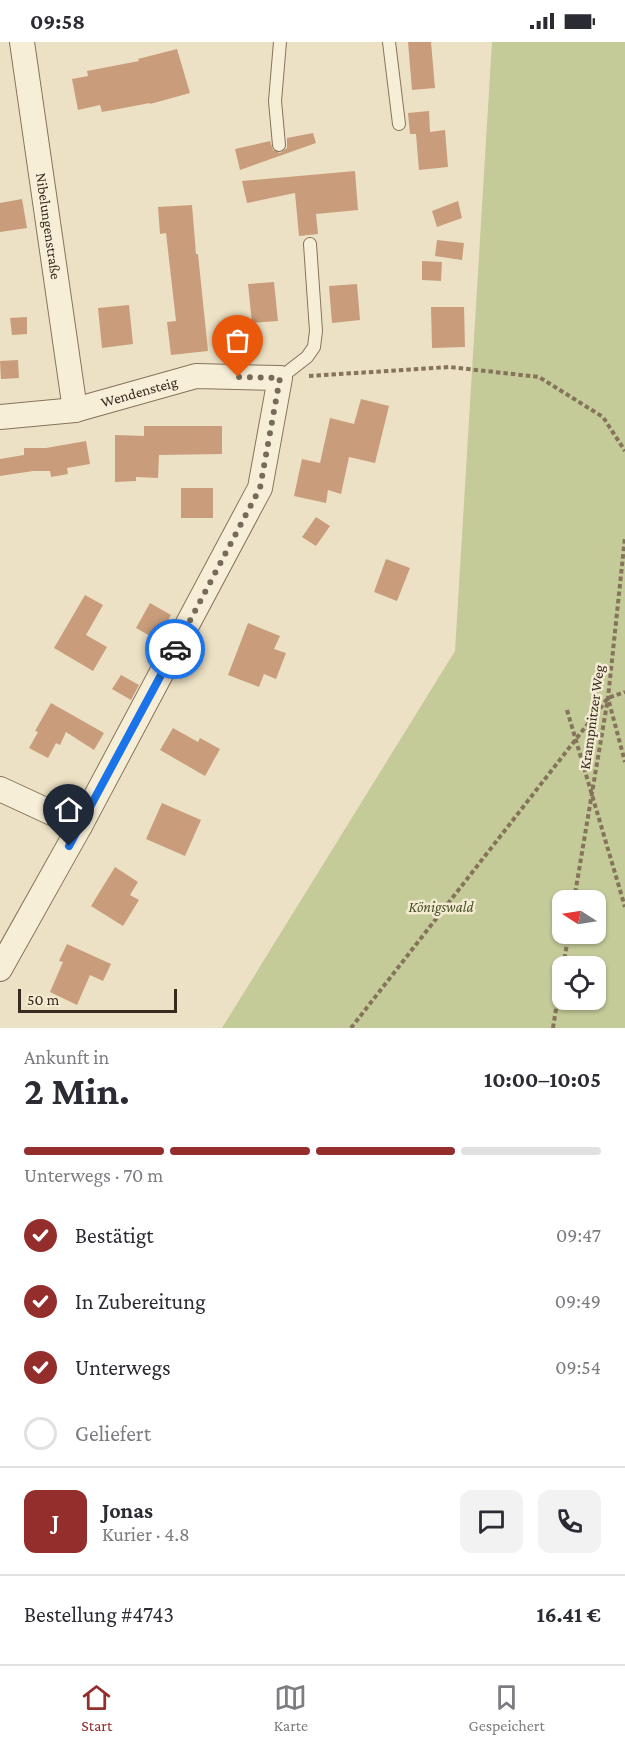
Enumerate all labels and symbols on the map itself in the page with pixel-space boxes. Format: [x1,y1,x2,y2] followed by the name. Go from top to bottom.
[33,172,64,281] street label: Nibelungenstraße
[212,315,263,377] pin
[99,374,180,410] street label: Wendensteig
[145,619,205,679] courier
[577,664,608,770] street label: Krampnitzer Weg
[43,784,94,846] pin
[552,890,606,944] north arrow
[409,899,474,916] park label: Königswald
[18,986,177,1013] scale bar

